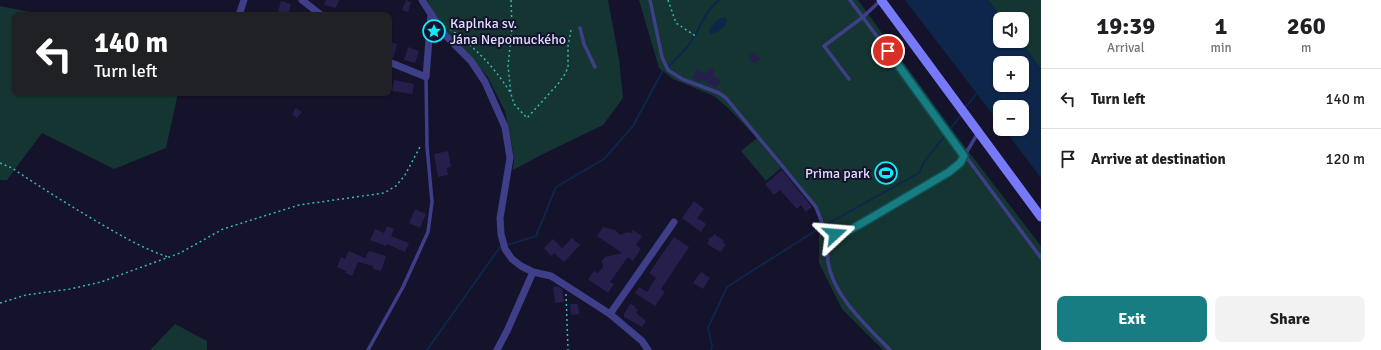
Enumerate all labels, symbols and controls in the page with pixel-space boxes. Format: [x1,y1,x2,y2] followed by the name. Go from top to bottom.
[1096,11,1155,41] text: 19:39
[1215,11,1227,41] text: 1
[1287,11,1326,41] text: 260
[993,12,1029,136] map controls
[993,12,1029,48] button: sound
[450,15,566,48] place label: Kaplnka sv. Jána Nepomuckého
[421,18,447,44] place icon: Kaplnka sv. Jána Nepomuckého
[94,26,168,60] text: 140 m
[28,28,80,80] icon: left
[871,34,905,68] pin
[877,40,899,62] icon: arrive
[1107,40,1144,56] text: Arrival
[1211,40,1232,56] text: min
[1301,40,1311,56] text: m
[993,56,1029,92] button: +
[94,60,157,82] text: Turn left
[1057,88,1079,110] icon: left
[1091,90,1145,108] text: Turn left
[1325,90,1365,108] text: 140 m
[993,100,1029,136] button: −
[1057,148,1079,170] icon: arrive
[1091,150,1226,168] text: Arrive at destination
[1325,150,1365,168] text: 120 m
[873,160,899,186] sports icon: Prima park
[805,165,870,182] place label: Prima park
[814,213,856,255] position arrow
[1057,296,1207,342] button: Exit
[1215,296,1365,342] button: Share

